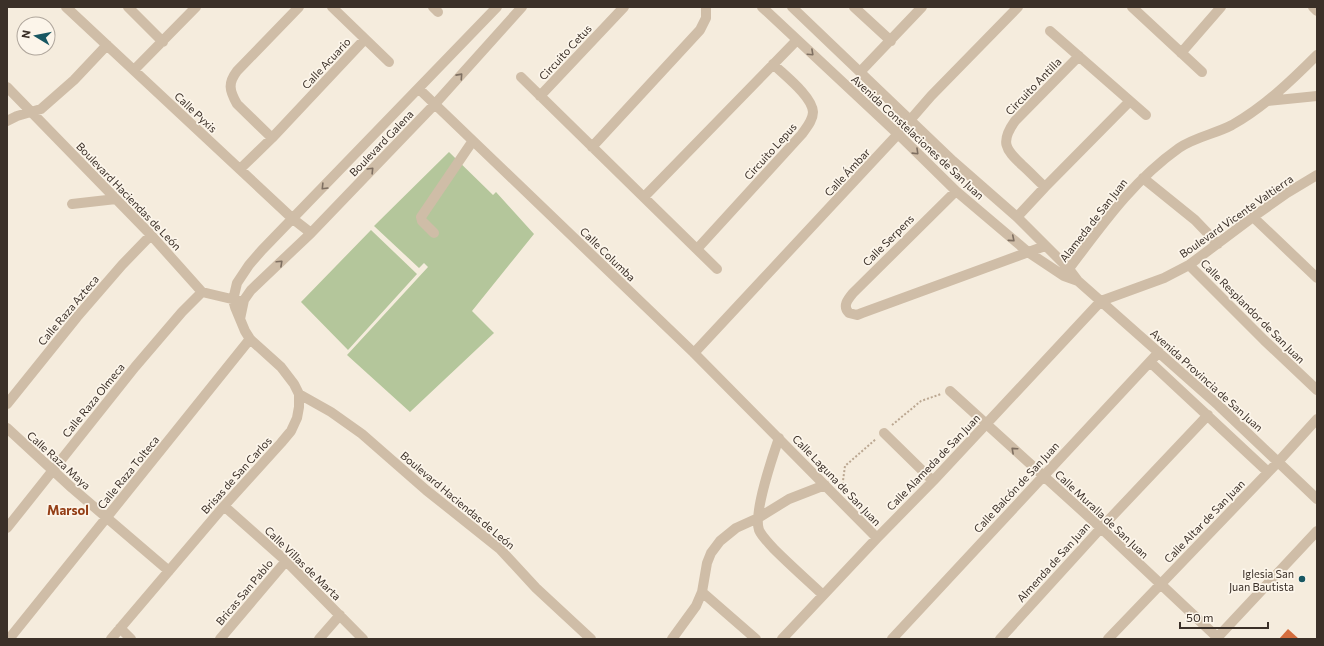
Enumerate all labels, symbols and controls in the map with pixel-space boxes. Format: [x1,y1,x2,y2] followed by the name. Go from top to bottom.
[16,16,56,56] north arrow
[536,22,594,82] street label: Circuito Cetus
[19,29,33,39] text: N
[299,34,353,91] street label: Calle Acuario
[806,48,814,56] one-way arrow
[1002,55,1064,117] street label: Circuito Antilla
[848,72,987,203] street label: Avenida Constelaciones de San Juan
[455,73,463,81] one-way arrow
[172,89,220,135] street label: Calle Pyxis
[346,107,416,179] street label: Boulevard Galena
[741,120,799,182] street label: Circuito Lepus
[74,139,184,253] street label: Boulevard Haciendas de León
[821,144,873,199] street label: Calle Ámbar
[911,147,919,155] one-way arrow
[366,167,374,175] one-way arrow
[1177,172,1295,260] street label: Boulevard Vicente Valtierra
[1056,176,1130,265] street label: Alameda de San Juan
[322,182,329,190] one-way arrow
[860,212,916,268] street label: Calle Serpens
[578,224,638,284] street label: Calle Columba
[1007,234,1015,241] one-way arrow
[1198,256,1308,366] street label: Calle Resplandor de San Juan
[275,260,283,268] one-way arrow
[35,272,101,348] street label: Calle Raza Azteca
[1148,326,1266,435] street label: Avenida Provincia de San Juan
[59,360,127,440] street label: Calle Raza Olmeca
[884,411,983,514] street label: Calle Alameda de San Juan
[25,428,93,492] street label: Calle Raza Maya
[789,432,884,529] street label: Calle Laguna de San Juan
[95,433,161,511] street label: Calle Raza Tolteca
[198,434,274,516] street label: Brisas de San Carlos
[971,439,1062,536] street label: Calle Balcón de San Juan
[1012,447,1019,454] one-way arrow
[398,448,518,552] street label: Boulevard Haciendas de León
[1052,467,1151,561] street label: Calle Muralla de San Juan
[1161,477,1248,566] street label: Calle Altar de San Juan
[47,502,89,518] district label: Marsol
[1014,520,1093,605] street label: Almenda de San Juan
[262,523,344,603] street label: Calle Villas de Marta
[213,556,276,628] street label: Bricas San Pablo
[1229,567,1294,594] place label: Iglesia San Juan Bautista
[1297,574,1307,584] marker: Iglesia San Juan Bautista
[1180,604,1268,630] scale bar
[1186,610,1214,624] text: 50 m

